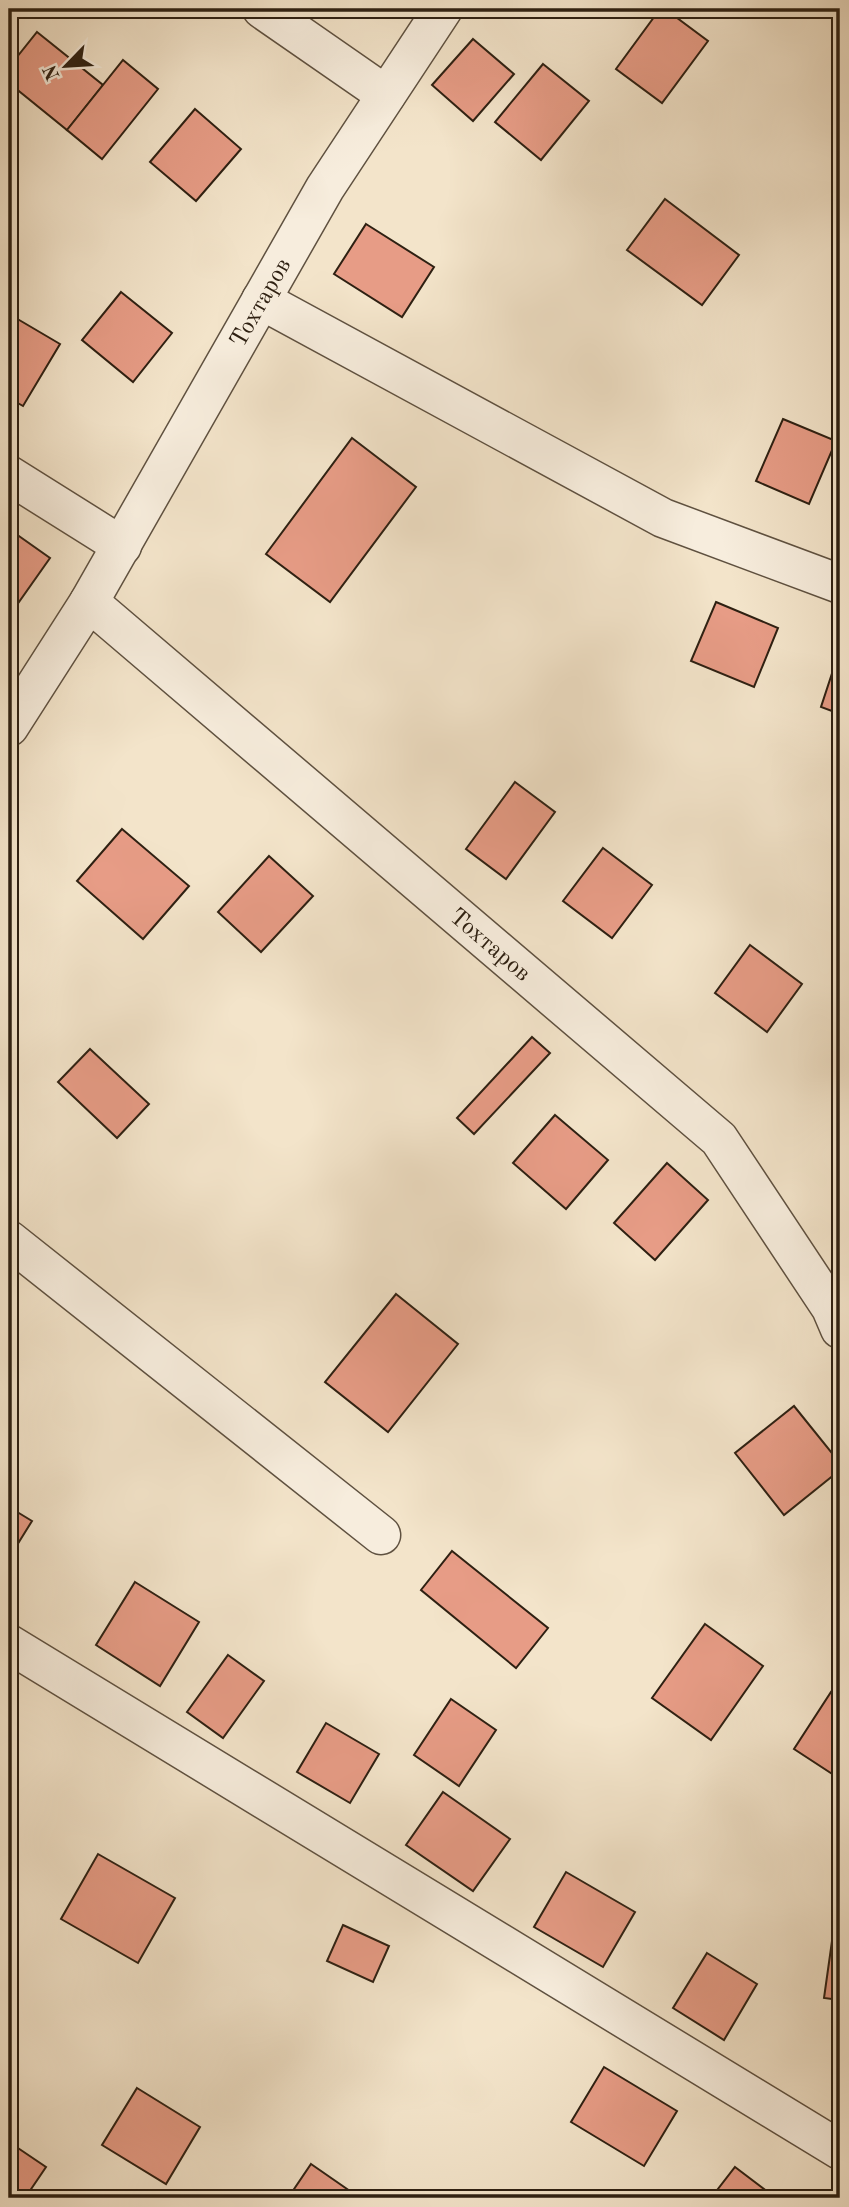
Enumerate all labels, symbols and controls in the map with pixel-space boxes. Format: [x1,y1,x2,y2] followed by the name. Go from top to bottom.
[32,32,102,102] north arrow
[41,61,65,83] text: N
[227,255,296,352] street label: Тохтаров
[444,905,534,987] street label: Тохтаров

